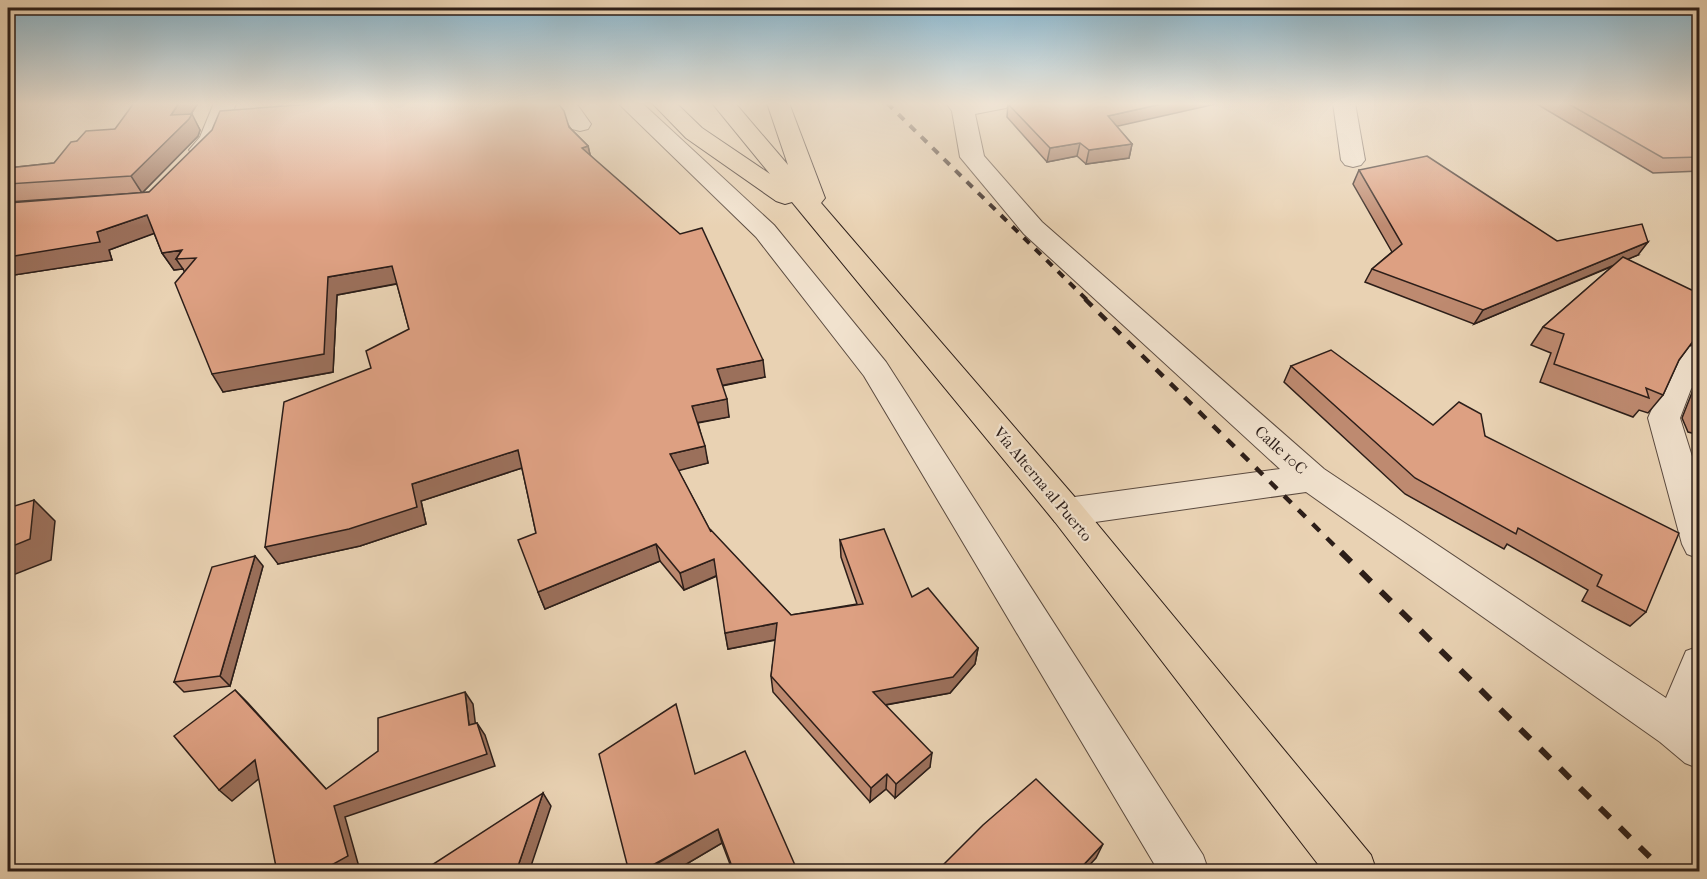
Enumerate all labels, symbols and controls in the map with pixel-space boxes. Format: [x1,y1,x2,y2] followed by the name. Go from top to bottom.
[989,422,1096,545] street label: Vía Alterna al Puerto
[1251,422,1311,478] street label: Calle 10C

